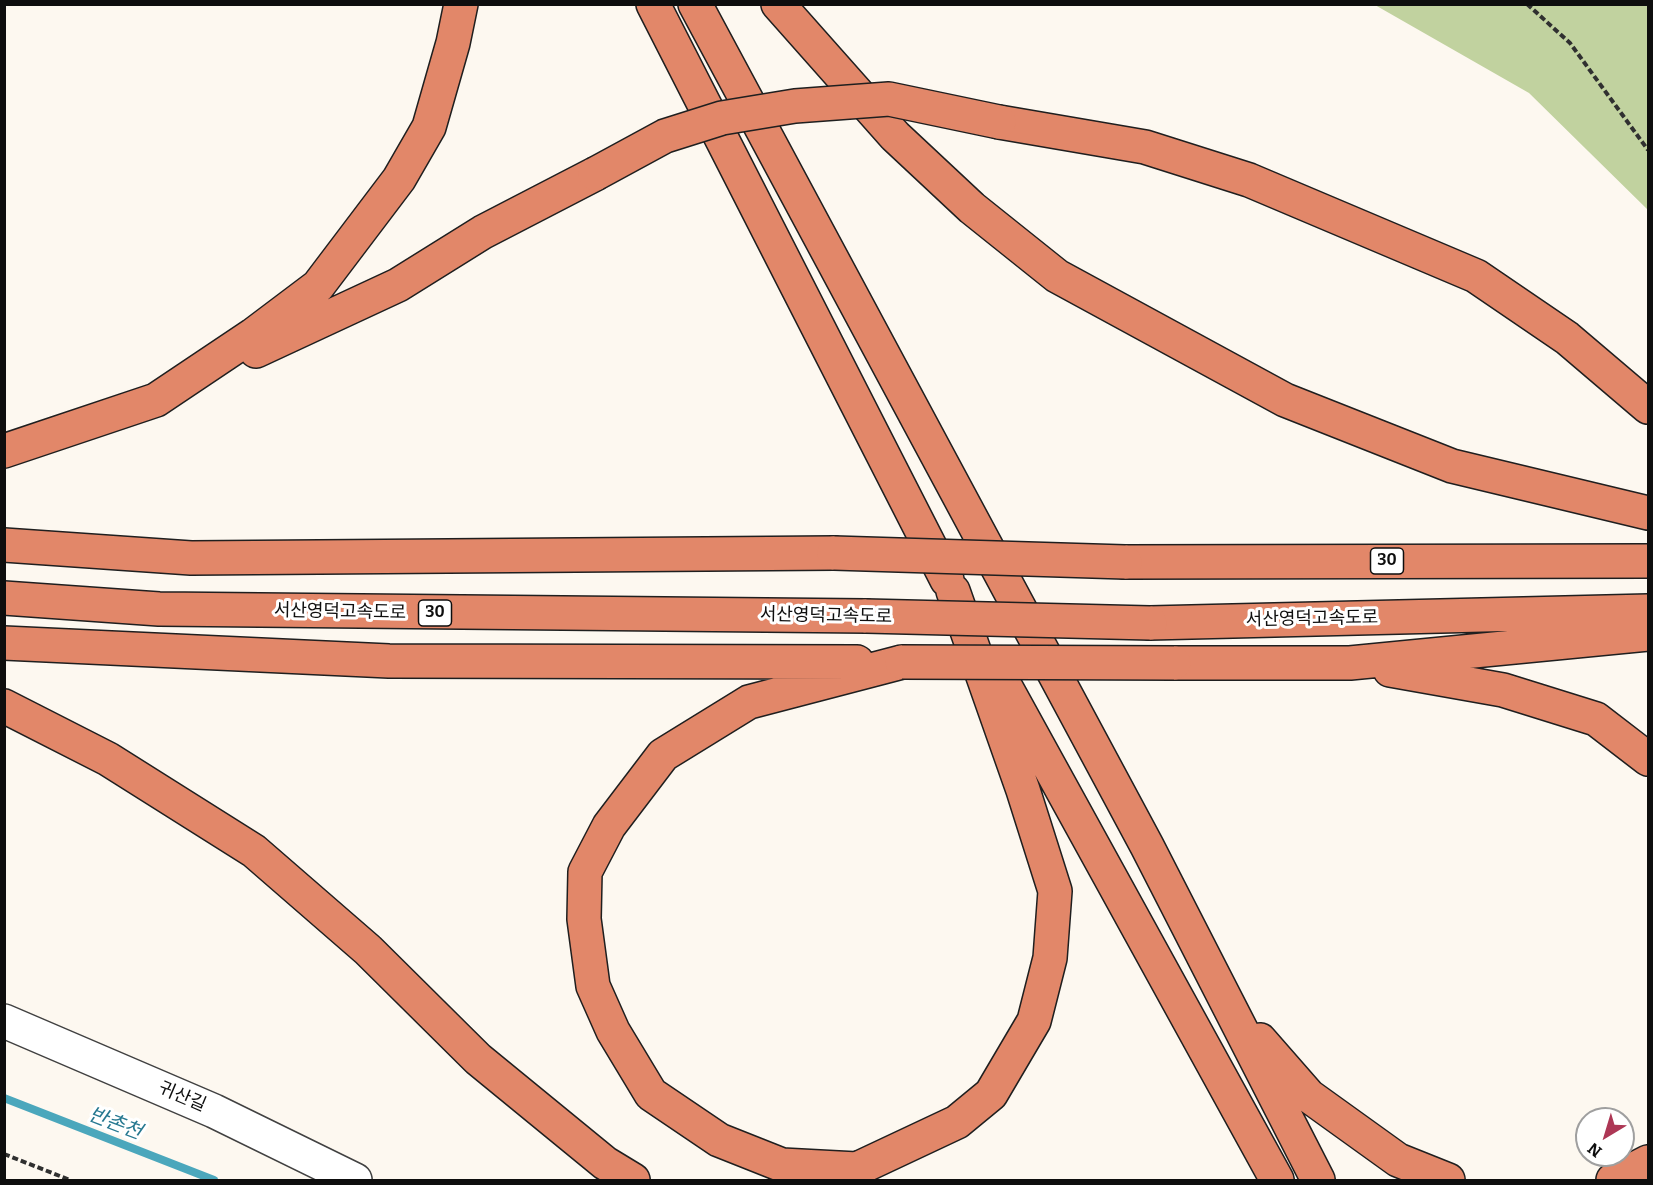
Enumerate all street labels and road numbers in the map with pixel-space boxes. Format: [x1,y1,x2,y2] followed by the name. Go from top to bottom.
[1370,548,1404,574] road number: 30
[274,600,406,624] street label: 서산영덕고속도로
[418,600,452,626] road number: 30
[760,604,892,628] street label: 서산영덕고속도로
[1246,607,1378,631] street label: 서산영덕고속도로
[155,1077,209,1117] street label: 귀산길

